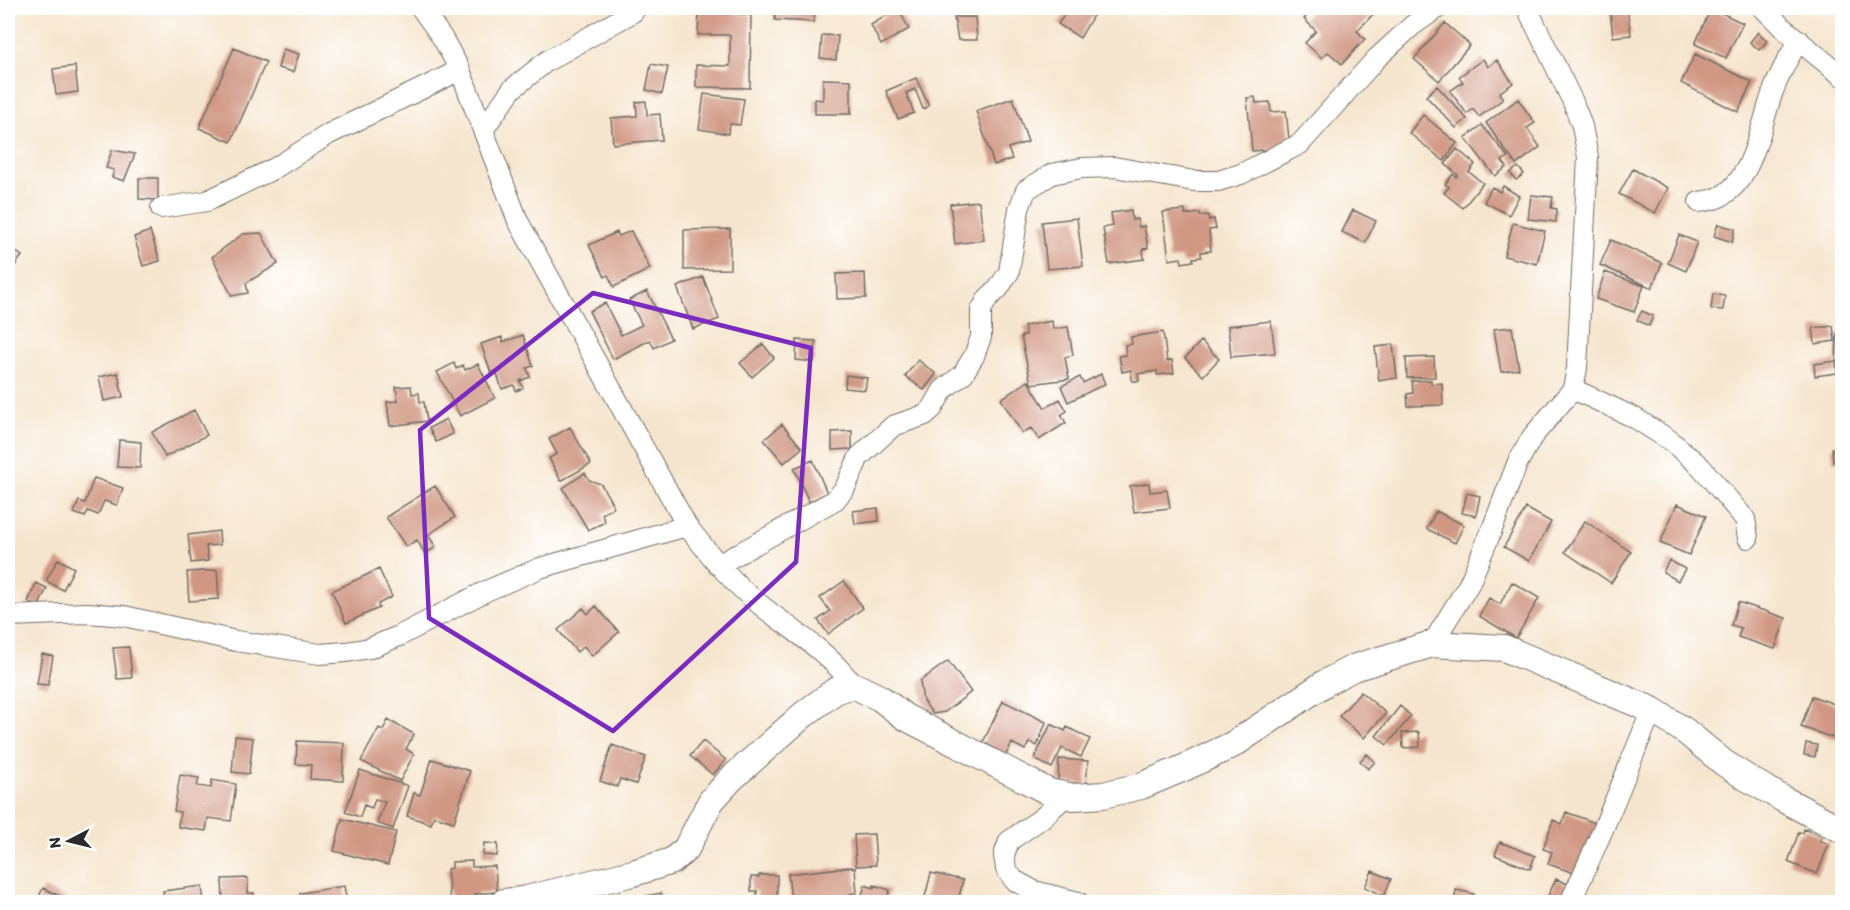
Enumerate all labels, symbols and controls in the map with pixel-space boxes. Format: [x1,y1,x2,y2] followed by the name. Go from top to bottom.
[39,811,99,871] north arrow
[45,836,65,849] text: N

